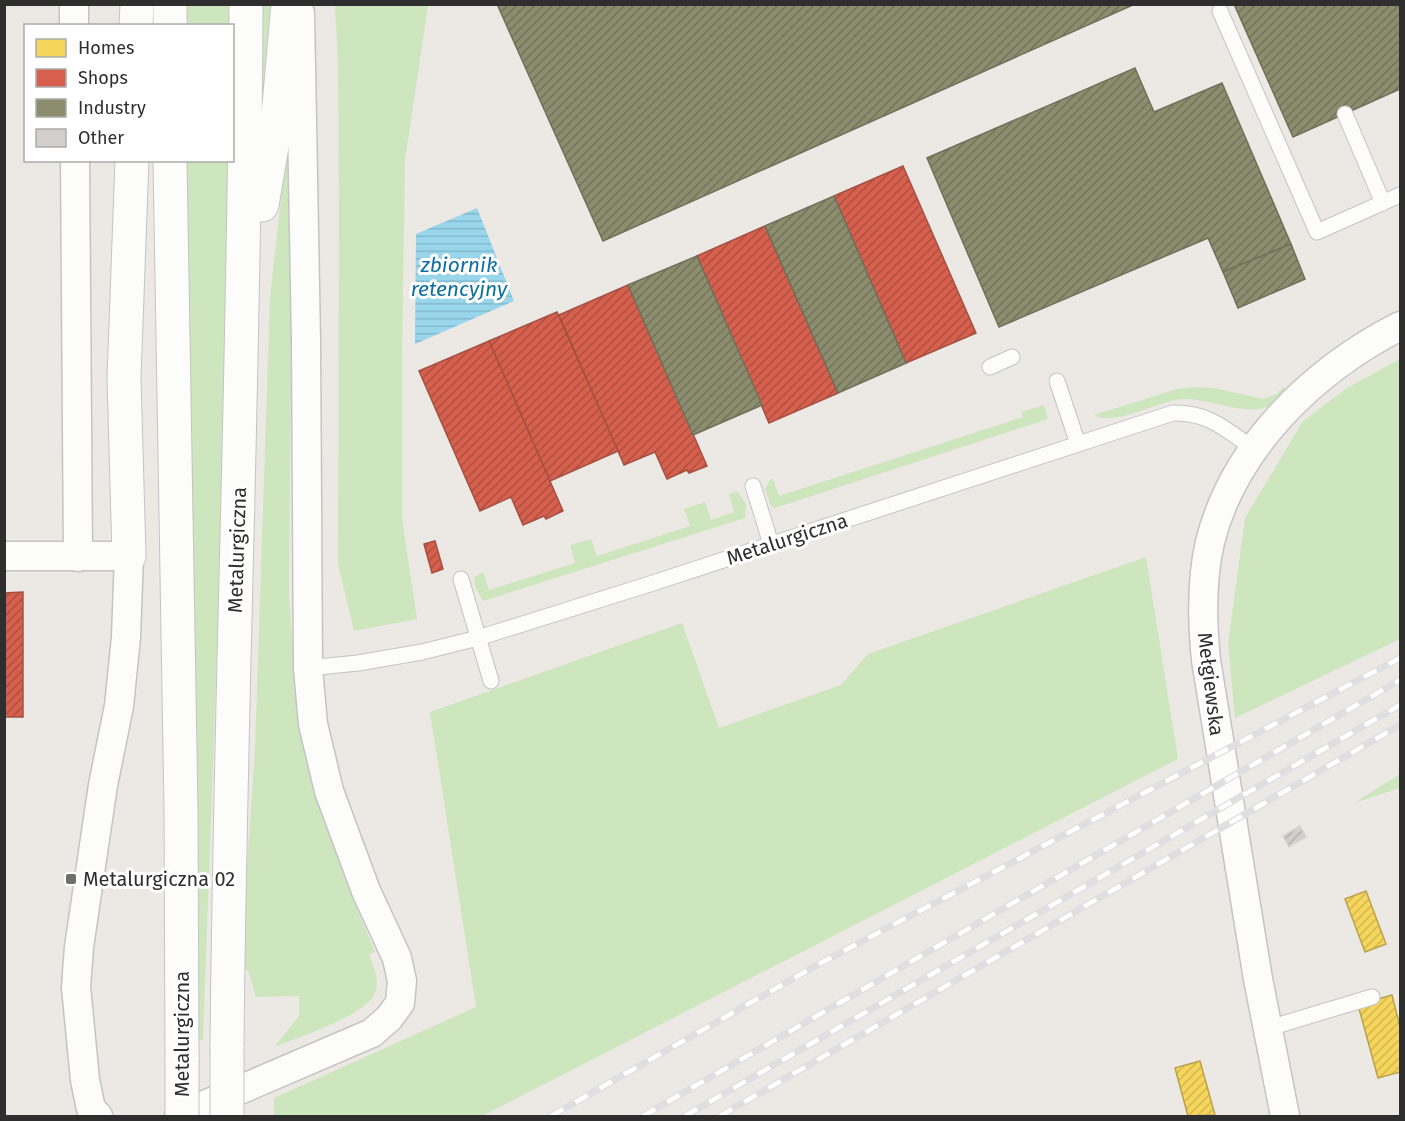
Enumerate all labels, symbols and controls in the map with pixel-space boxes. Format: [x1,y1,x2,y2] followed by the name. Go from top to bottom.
[24,24,234,162] legend
[78,37,134,59] text: Homes
[78,67,128,89] text: Shops
[78,97,146,119] text: Industry
[78,127,124,149] text: Other
[411,252,508,302] water label: zbiornik retencyjny
[223,487,251,613] street label: Metalurgiczna
[723,508,851,570] street label: Metalurgiczna
[1193,631,1229,737] street label: Mełgiewska
[83,867,235,891] place label: Metalurgiczna 02
[64,872,78,886] marker: Metalurgiczna 02
[170,971,194,1097] street label: Metalurgiczna

